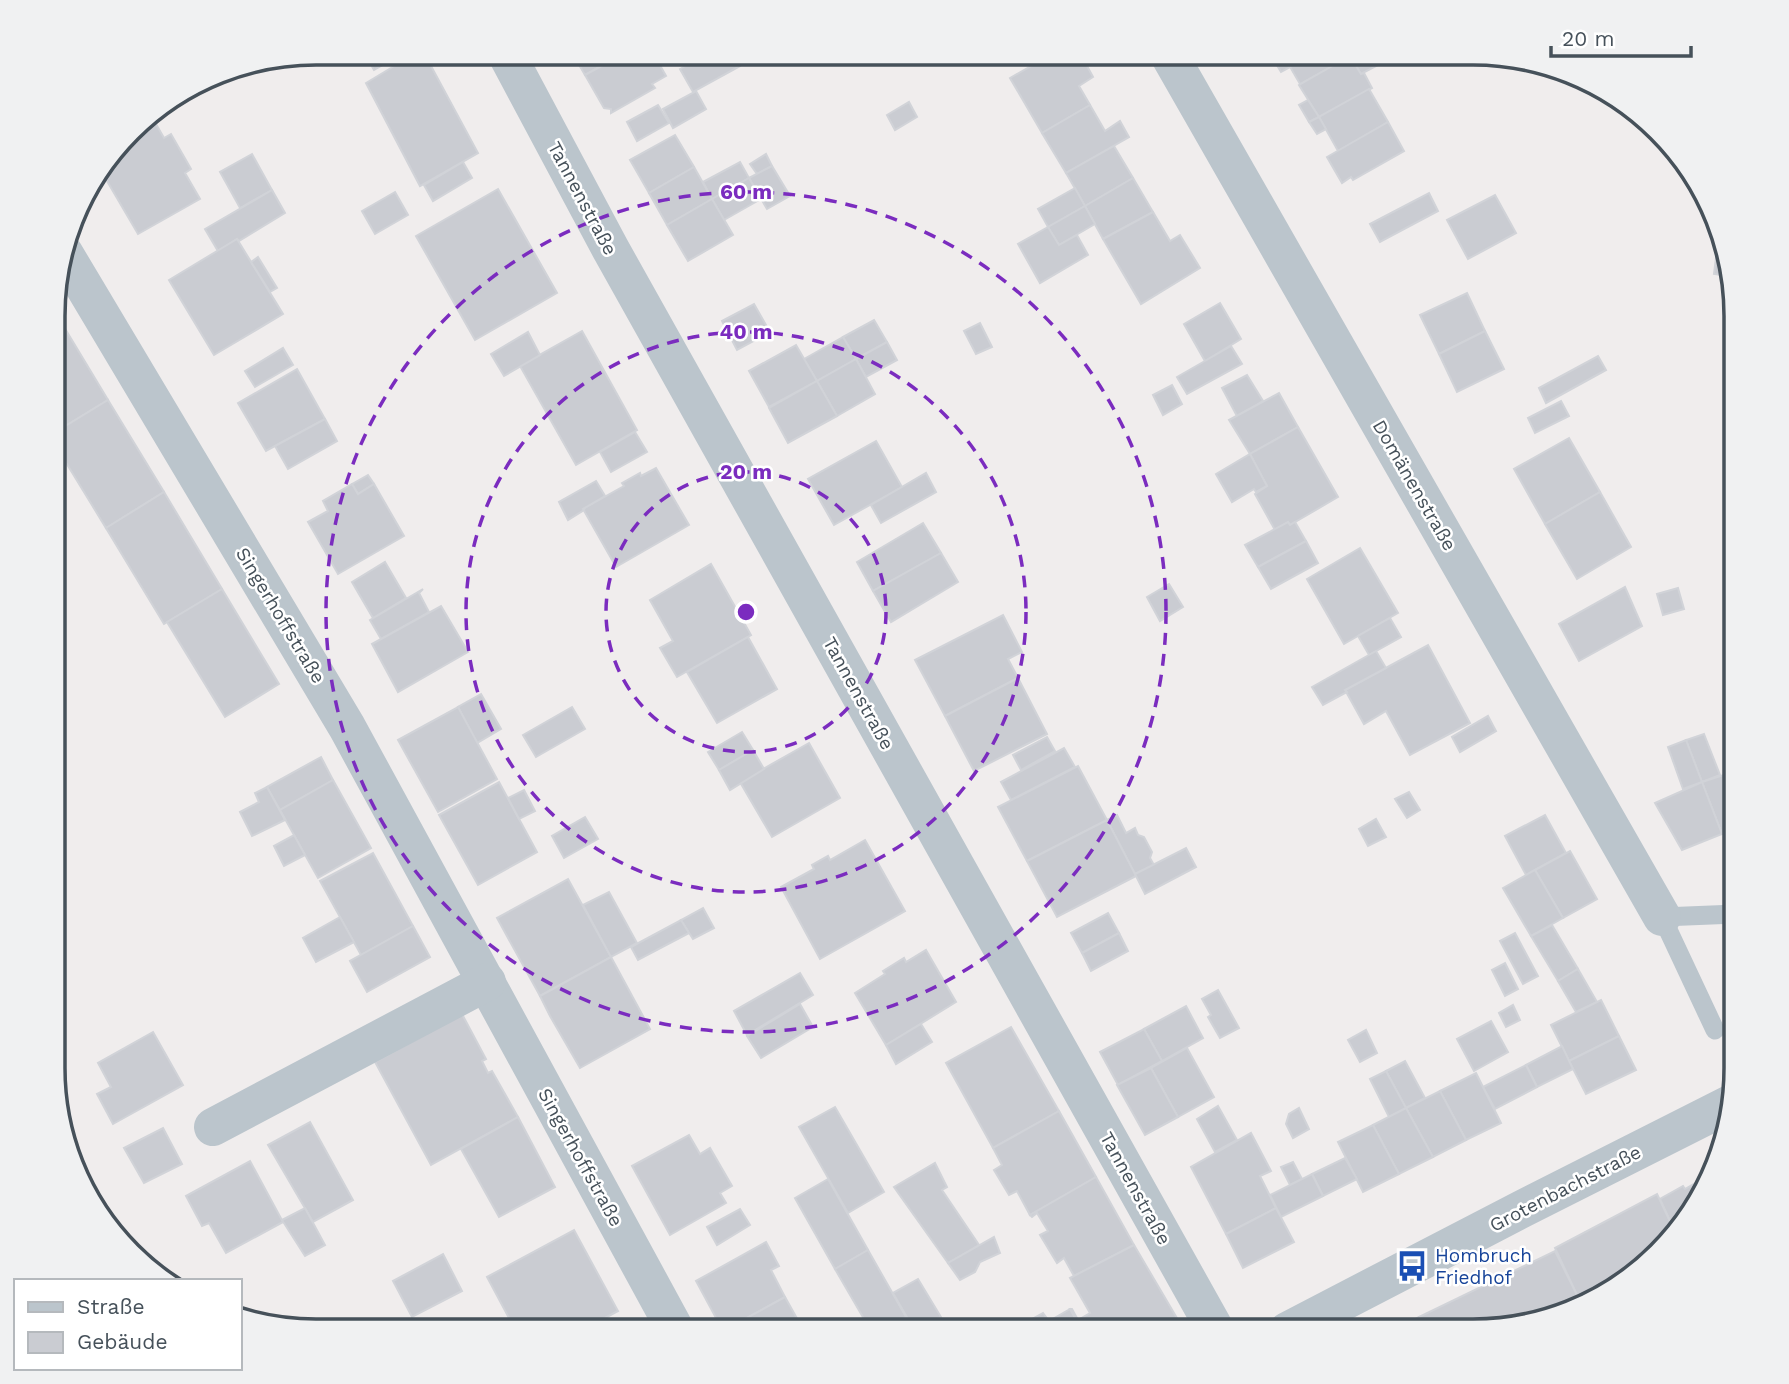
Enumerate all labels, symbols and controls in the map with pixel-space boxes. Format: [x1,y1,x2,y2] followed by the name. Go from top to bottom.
[1551,14,1691,58] scale bar
[1562,26,1614,51] text: 20 m
[543,137,622,259] street label: Tannenstraße
[720,179,772,204] text: 60 m
[720,319,772,344] text: 40 m
[1368,416,1461,555] street label: Domänenstraße
[720,459,772,484] text: 20 m
[231,543,330,687] street label: Singerhoffstraße
[734,600,758,624] centre of rings
[818,633,899,754] street label: Tannenstraße
[533,1084,628,1230] street label: Singerhoffstraße
[1095,1128,1176,1249] street label: Tannenstraße
[1486,1140,1645,1237] street label: Grotenbachstraße
[1435,1244,1532,1289] place label: Hombruch Friedhof
[1395,1249,1429,1283] bus stop icon: Hombruch Friedhof
[14,1279,242,1370] legend
[77,1294,145,1319] text: Straße
[77,1329,168,1354] text: Gebäude

